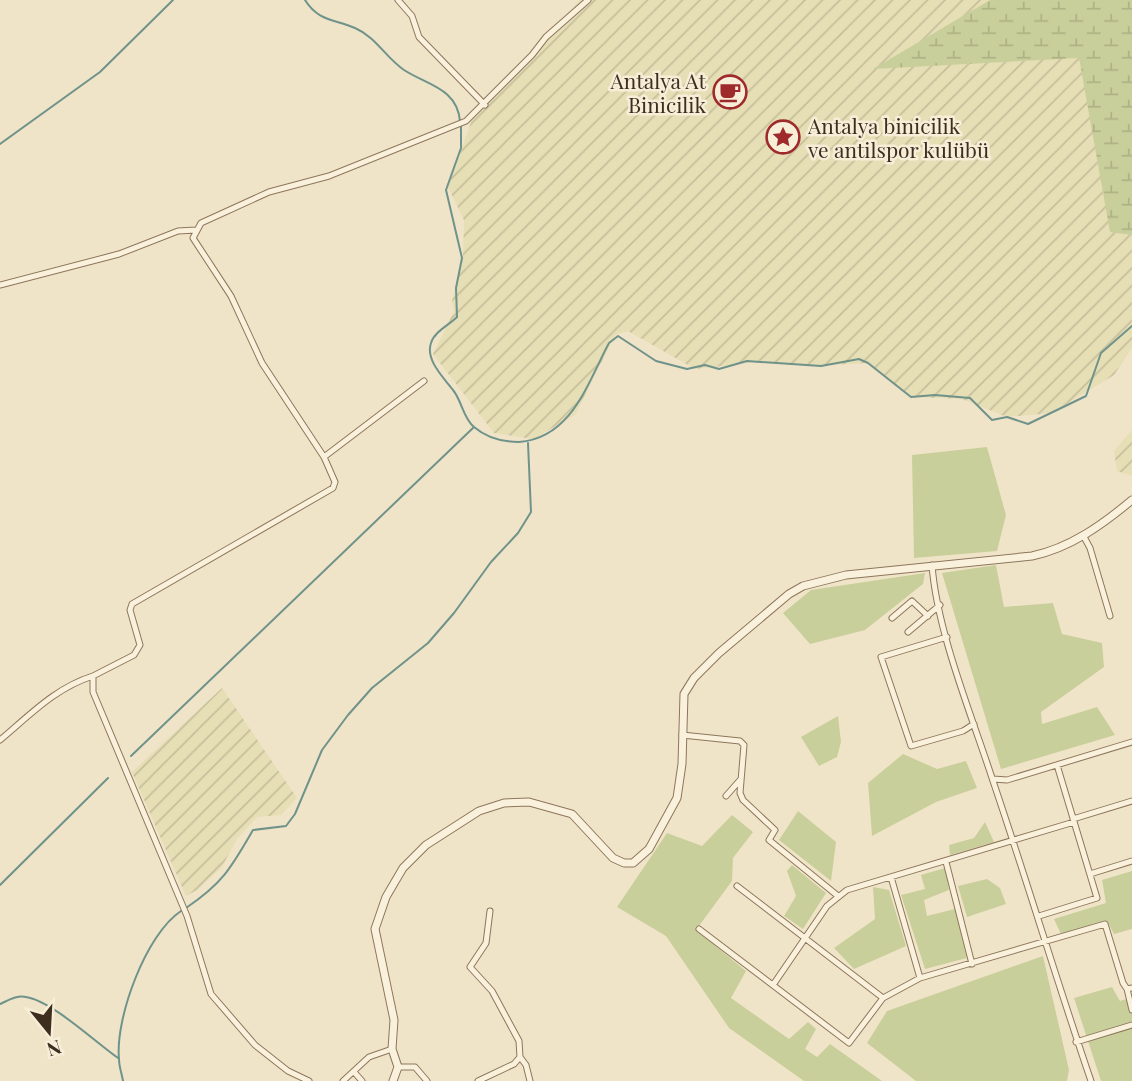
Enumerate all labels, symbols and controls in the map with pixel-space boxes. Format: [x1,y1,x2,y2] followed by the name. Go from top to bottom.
[609,66,707,118] place label: Antalya At Binicilik
[711,73,749,111] cafe icon: Antalya At Binicilik
[807,111,989,163] place label: Antalya binicilik ve antilspor kulübü
[764,118,802,156] place icon: Antalya binicilik ve antilspor kulübü
[14,997,84,1067] north arrow
[44,1035,65,1064] text: N

